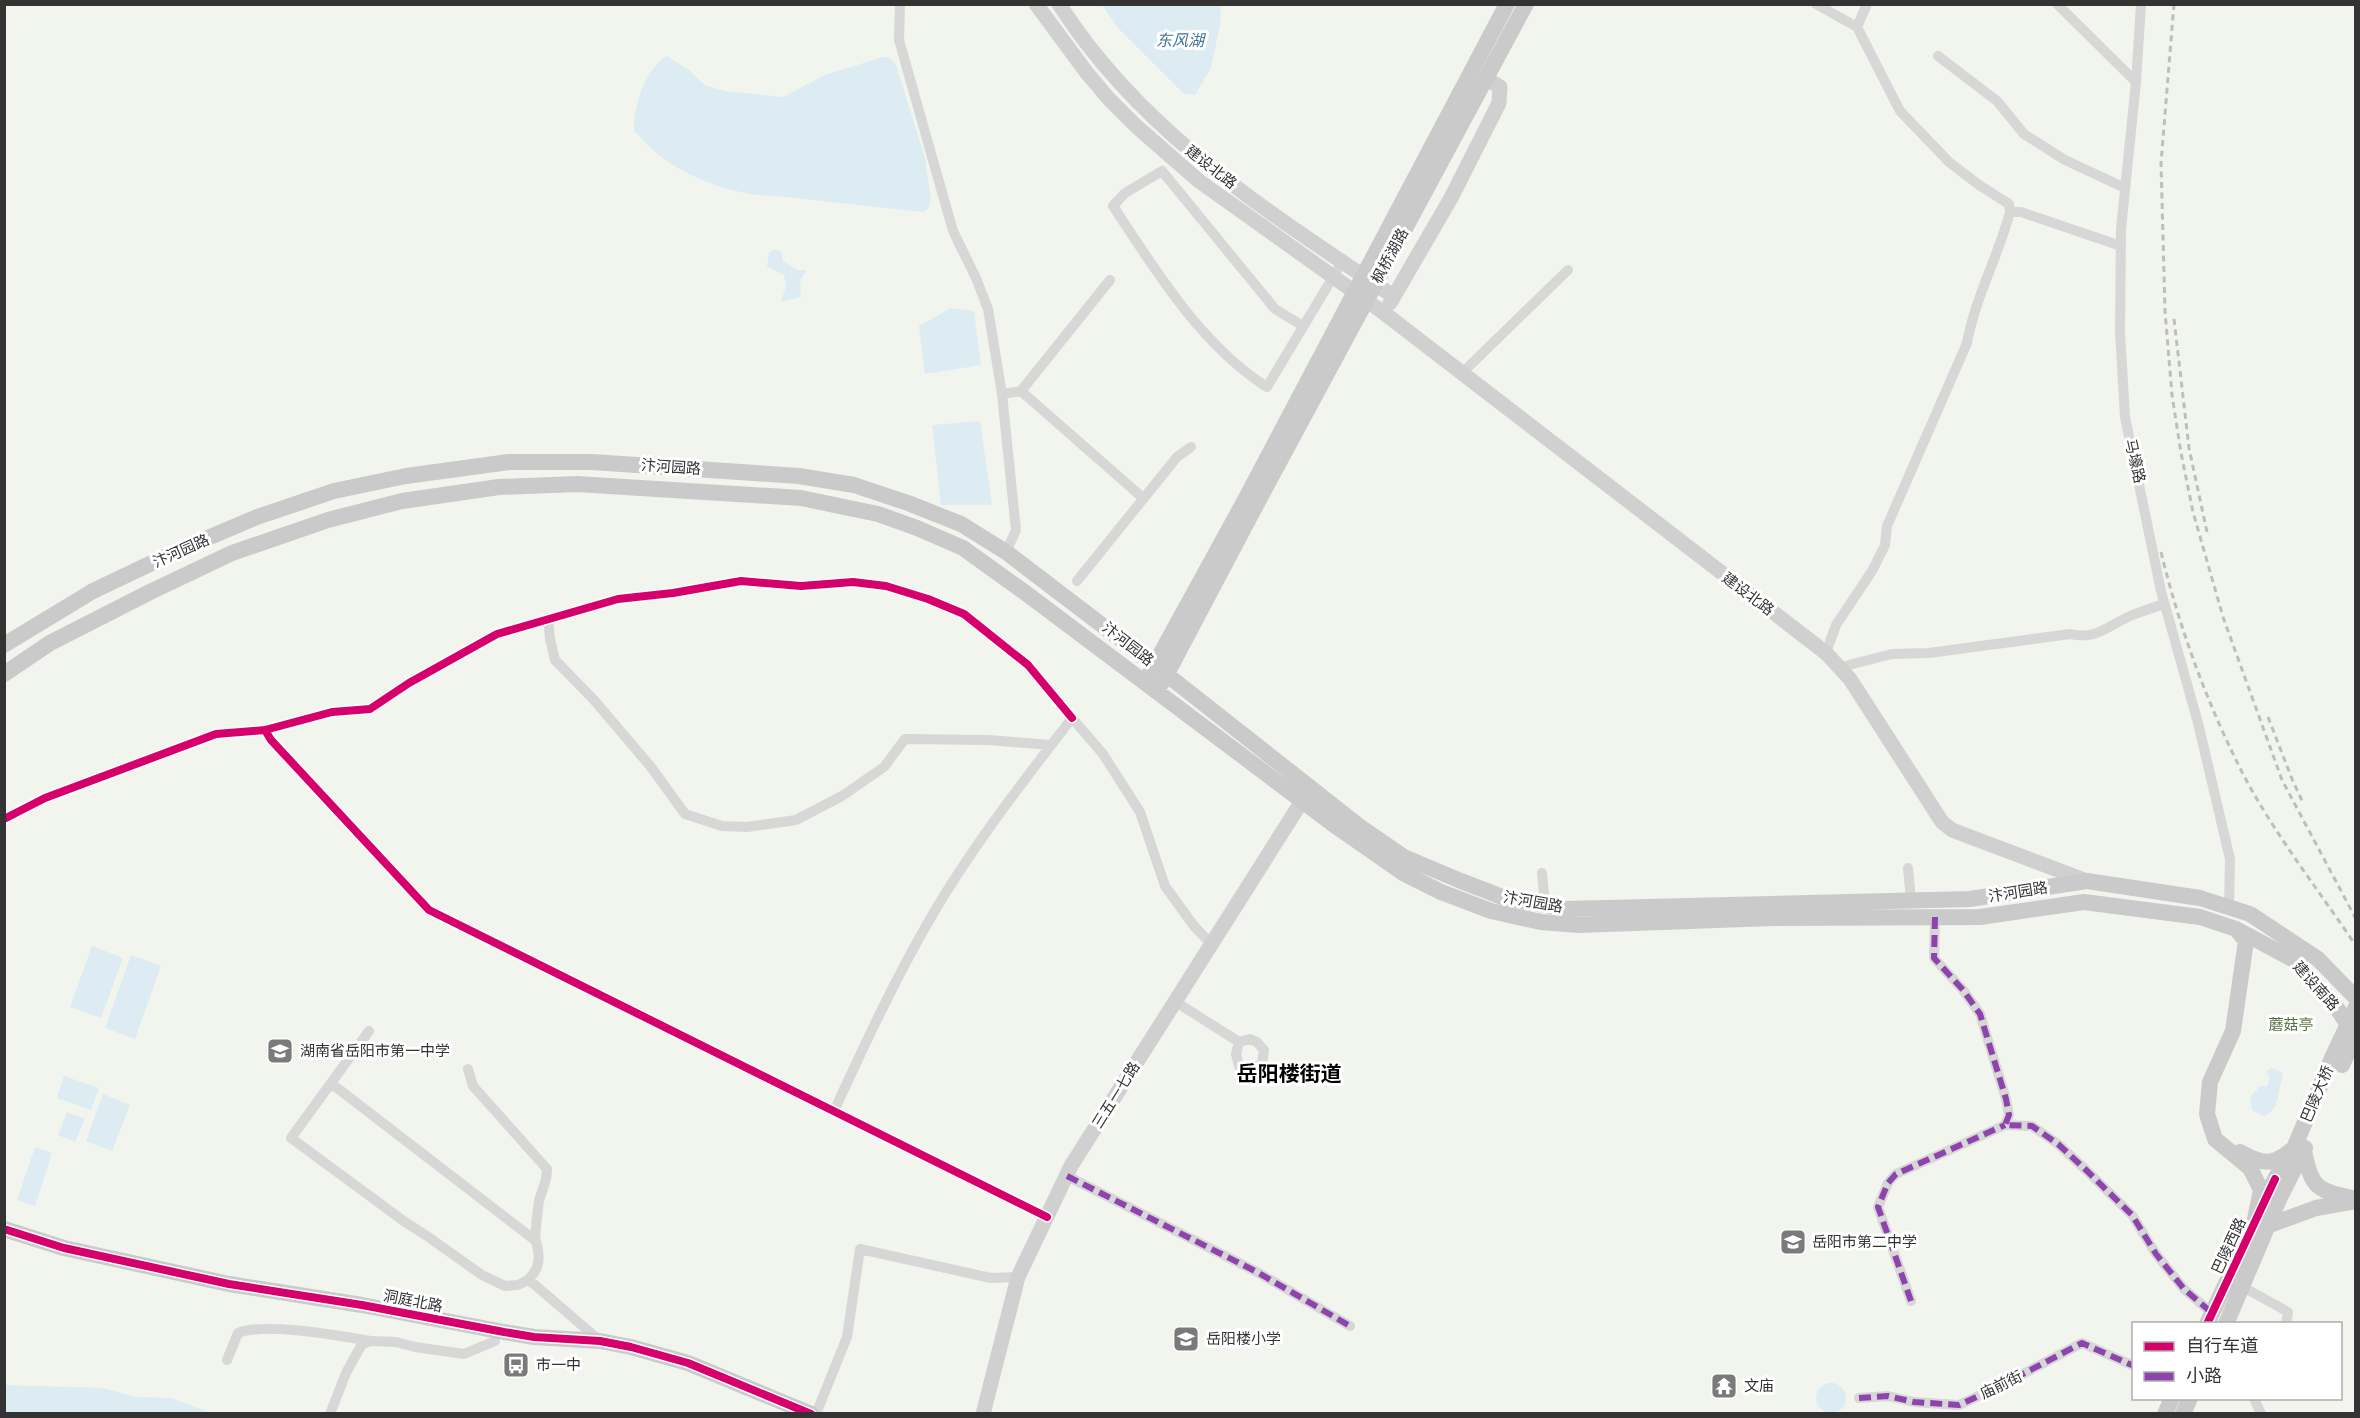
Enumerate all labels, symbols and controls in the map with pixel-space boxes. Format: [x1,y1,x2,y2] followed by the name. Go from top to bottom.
[1156,29,1207,52] water label: 东风湖
[1181,140,1241,193] street label: 建设北路
[1366,224,1413,287] street label: 枫桥湖路
[2120,437,2151,485] street label: 马壕路
[640,454,702,479] street label: 汴河园路
[149,529,212,572] street label: 汴河园路
[1718,567,1779,620] street label: 建设北路
[1098,617,1158,670] street label: 汴河园路
[1987,876,2049,907] street label: 汴河园路
[1502,886,1564,917] street label: 汴河园路
[2288,956,2344,1015] street label: 建设南路
[2268,1014,2314,1035] park label: 蘑菇亭
[265,1036,295,1066] school or university icon: 湖南省岳阳市第一中学
[300,1040,450,1061] place label: 湖南省岳阳市第一中学
[1087,1057,1144,1132] street label: 三五一七路
[1237,1059,1342,1088] district label: 岳阳楼街道
[2295,1062,2338,1126] street label: 巴陵大桥
[2206,1214,2251,1277] street label: 巴陵西路
[1778,1227,1808,1257] school or university icon: 岳阳市第二中学
[1812,1231,1917,1252] place label: 岳阳市第二中学
[382,1284,445,1317] street label: 洞庭北路
[2132,1322,2342,1400] legend
[1171,1324,1201,1354] school or university icon: 岳阳楼小学
[1206,1328,1281,1349] place label: 岳阳楼小学
[2186,1333,2258,1358] text: 自行车道
[501,1350,531,1380] bus stop icon: 市一中
[536,1354,581,1375] place label: 市一中
[2186,1363,2222,1388] text: 小路
[1976,1365,2026,1404] street label: 庙前街
[1709,1371,1739,1401] temple icon: 文庙
[1744,1375,1774,1396] place label: 文庙

